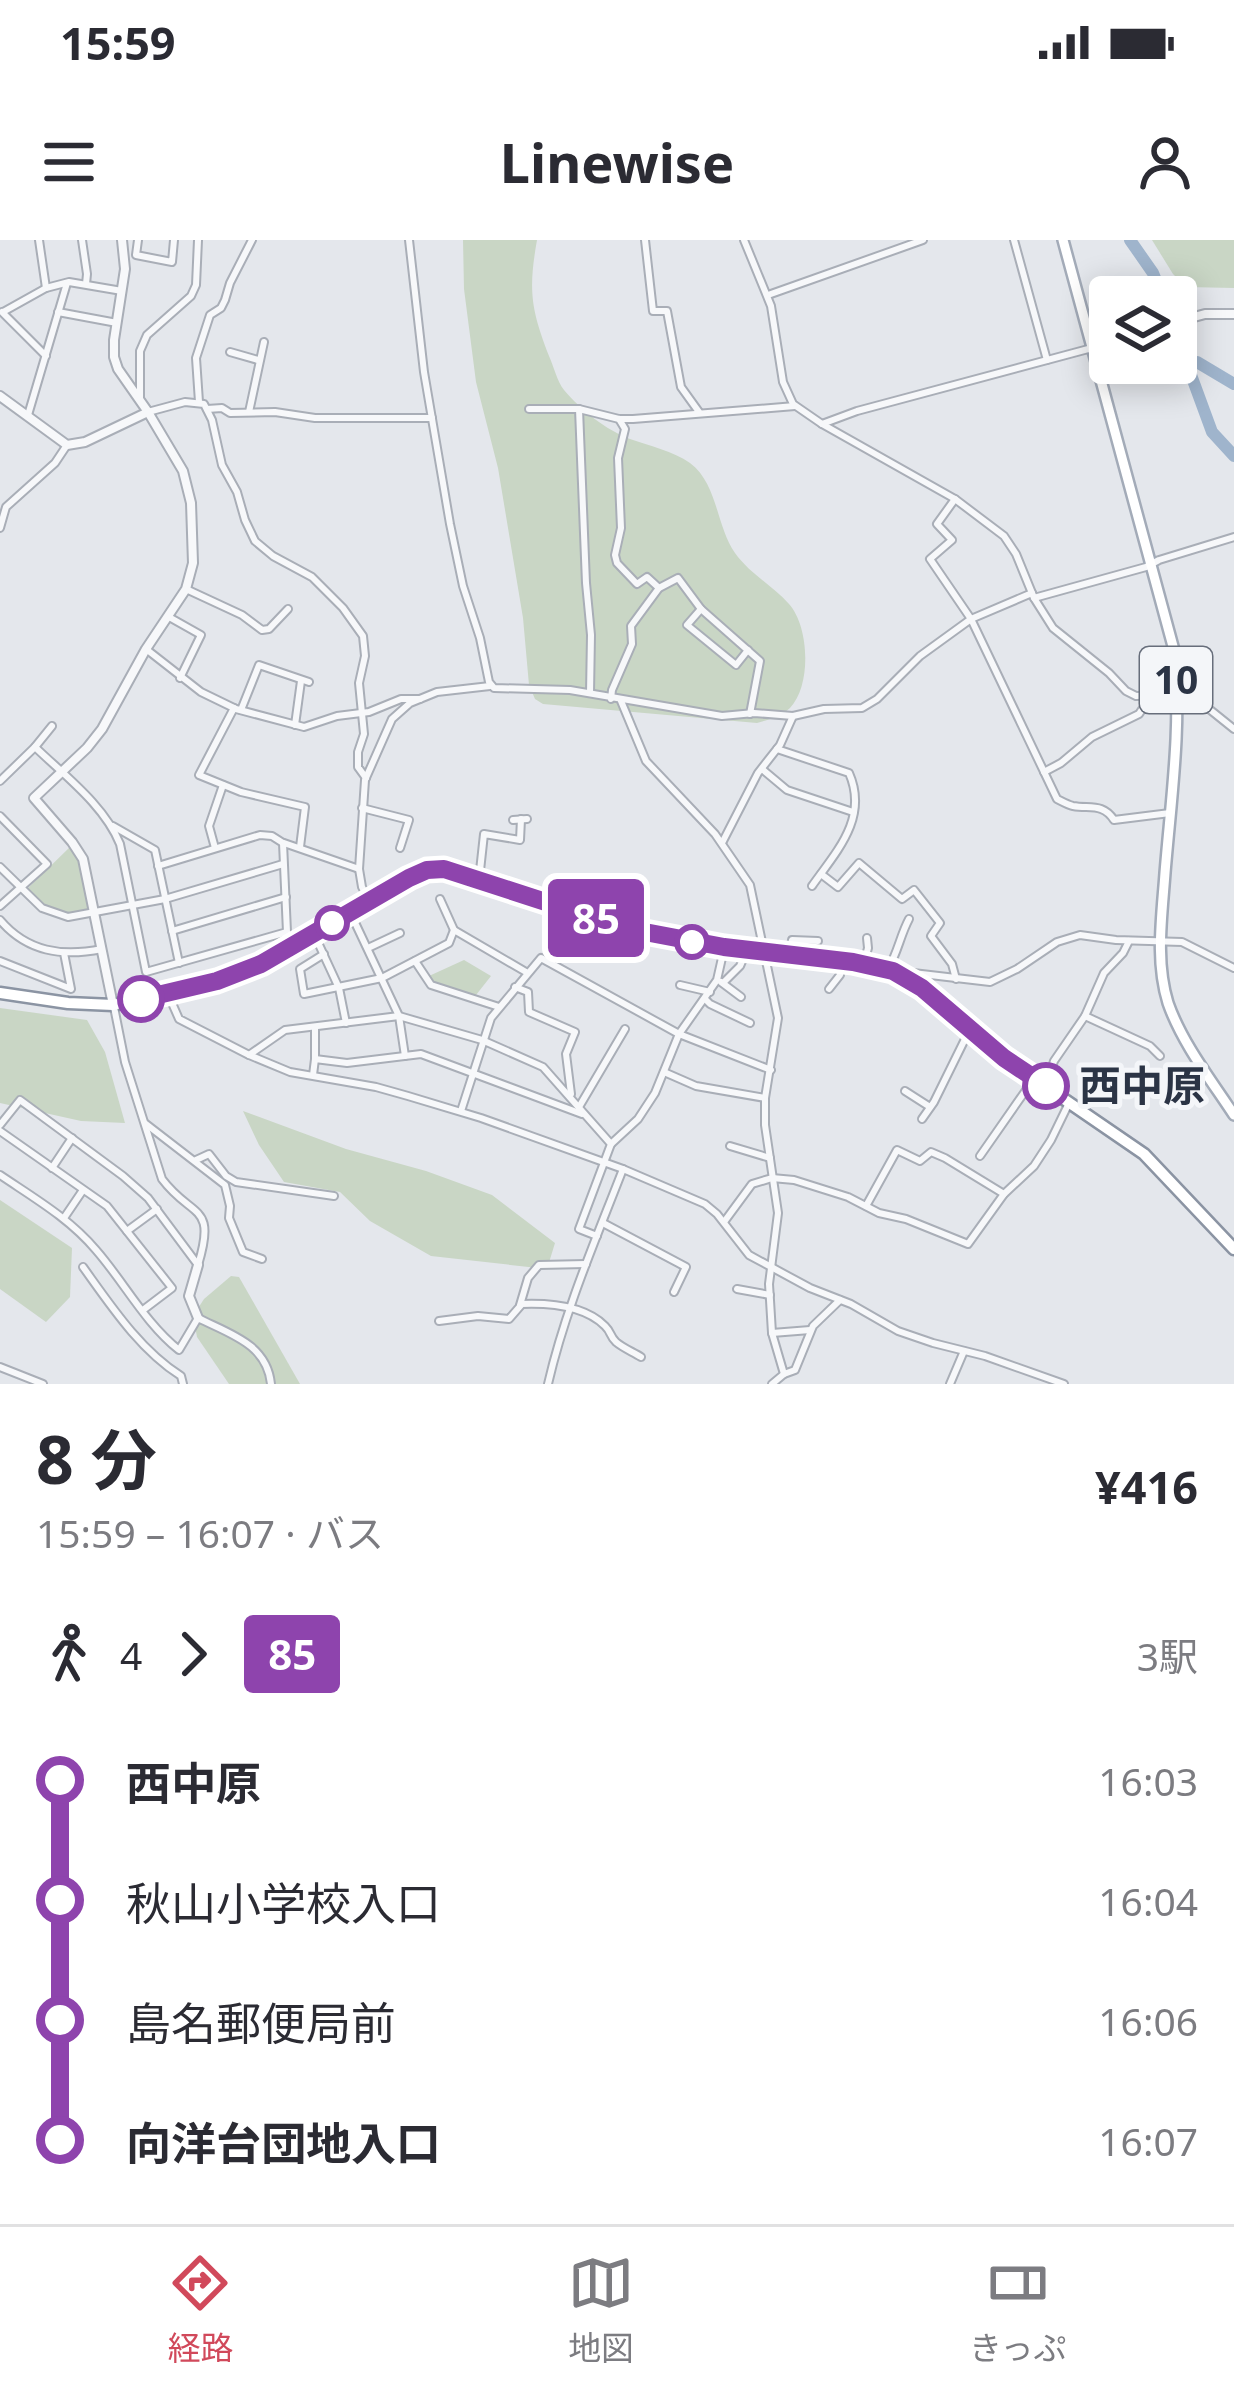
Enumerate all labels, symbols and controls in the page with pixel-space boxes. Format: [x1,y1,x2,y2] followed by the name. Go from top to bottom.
[60,12,176,73] text: 15:59
[500,125,734,199] text: Linewise
[36,129,102,195] icon: menu
[1132,129,1198,195] icon: person
[1089,276,1197,384] map controls
[1089,276,1197,384] button: layers
[1140,647,1212,713] road number: 10
[542,879,650,957] line badge: 85
[572,889,620,946] text: 85
[316,907,348,939] unlabelled marker
[676,926,708,958] unlabelled marker
[119,977,163,1021] unlabelled marker
[1079,1056,1205,1113] place label: 西中原
[1024,1064,1068,1108] marker: 西中原
[36,1413,157,1503] text: 8 分
[1095,1456,1198,1517] text: ¥416
[36,1506,384,1559] text: 15:59 – 16:07 · バス
[36,1621,102,1687] icon: walk
[160,1621,226,1687] icon: forward
[268,1625,316,1682] text: 85
[120,1628,142,1681] text: 4
[1137,1629,1198,1682] text: 3駅
[126,1752,261,1813] text: 西中原
[1098,1754,1198,1807] text: 16:03
[126,1872,441,1933] text: 秋山小学校入口
[1098,1874,1198,1927] text: 16:04
[126,1992,396,2053] text: 島名郵便局前
[1098,1994,1198,2047] text: 16:06
[126,2112,441,2173] text: 向洋台団地入口
[1098,2114,1198,2167] text: 16:07
[167,2250,233,2370] tab: 経路
[568,2250,634,2370] tab: 地図
[969,2250,1067,2370] tab: きっぷ

